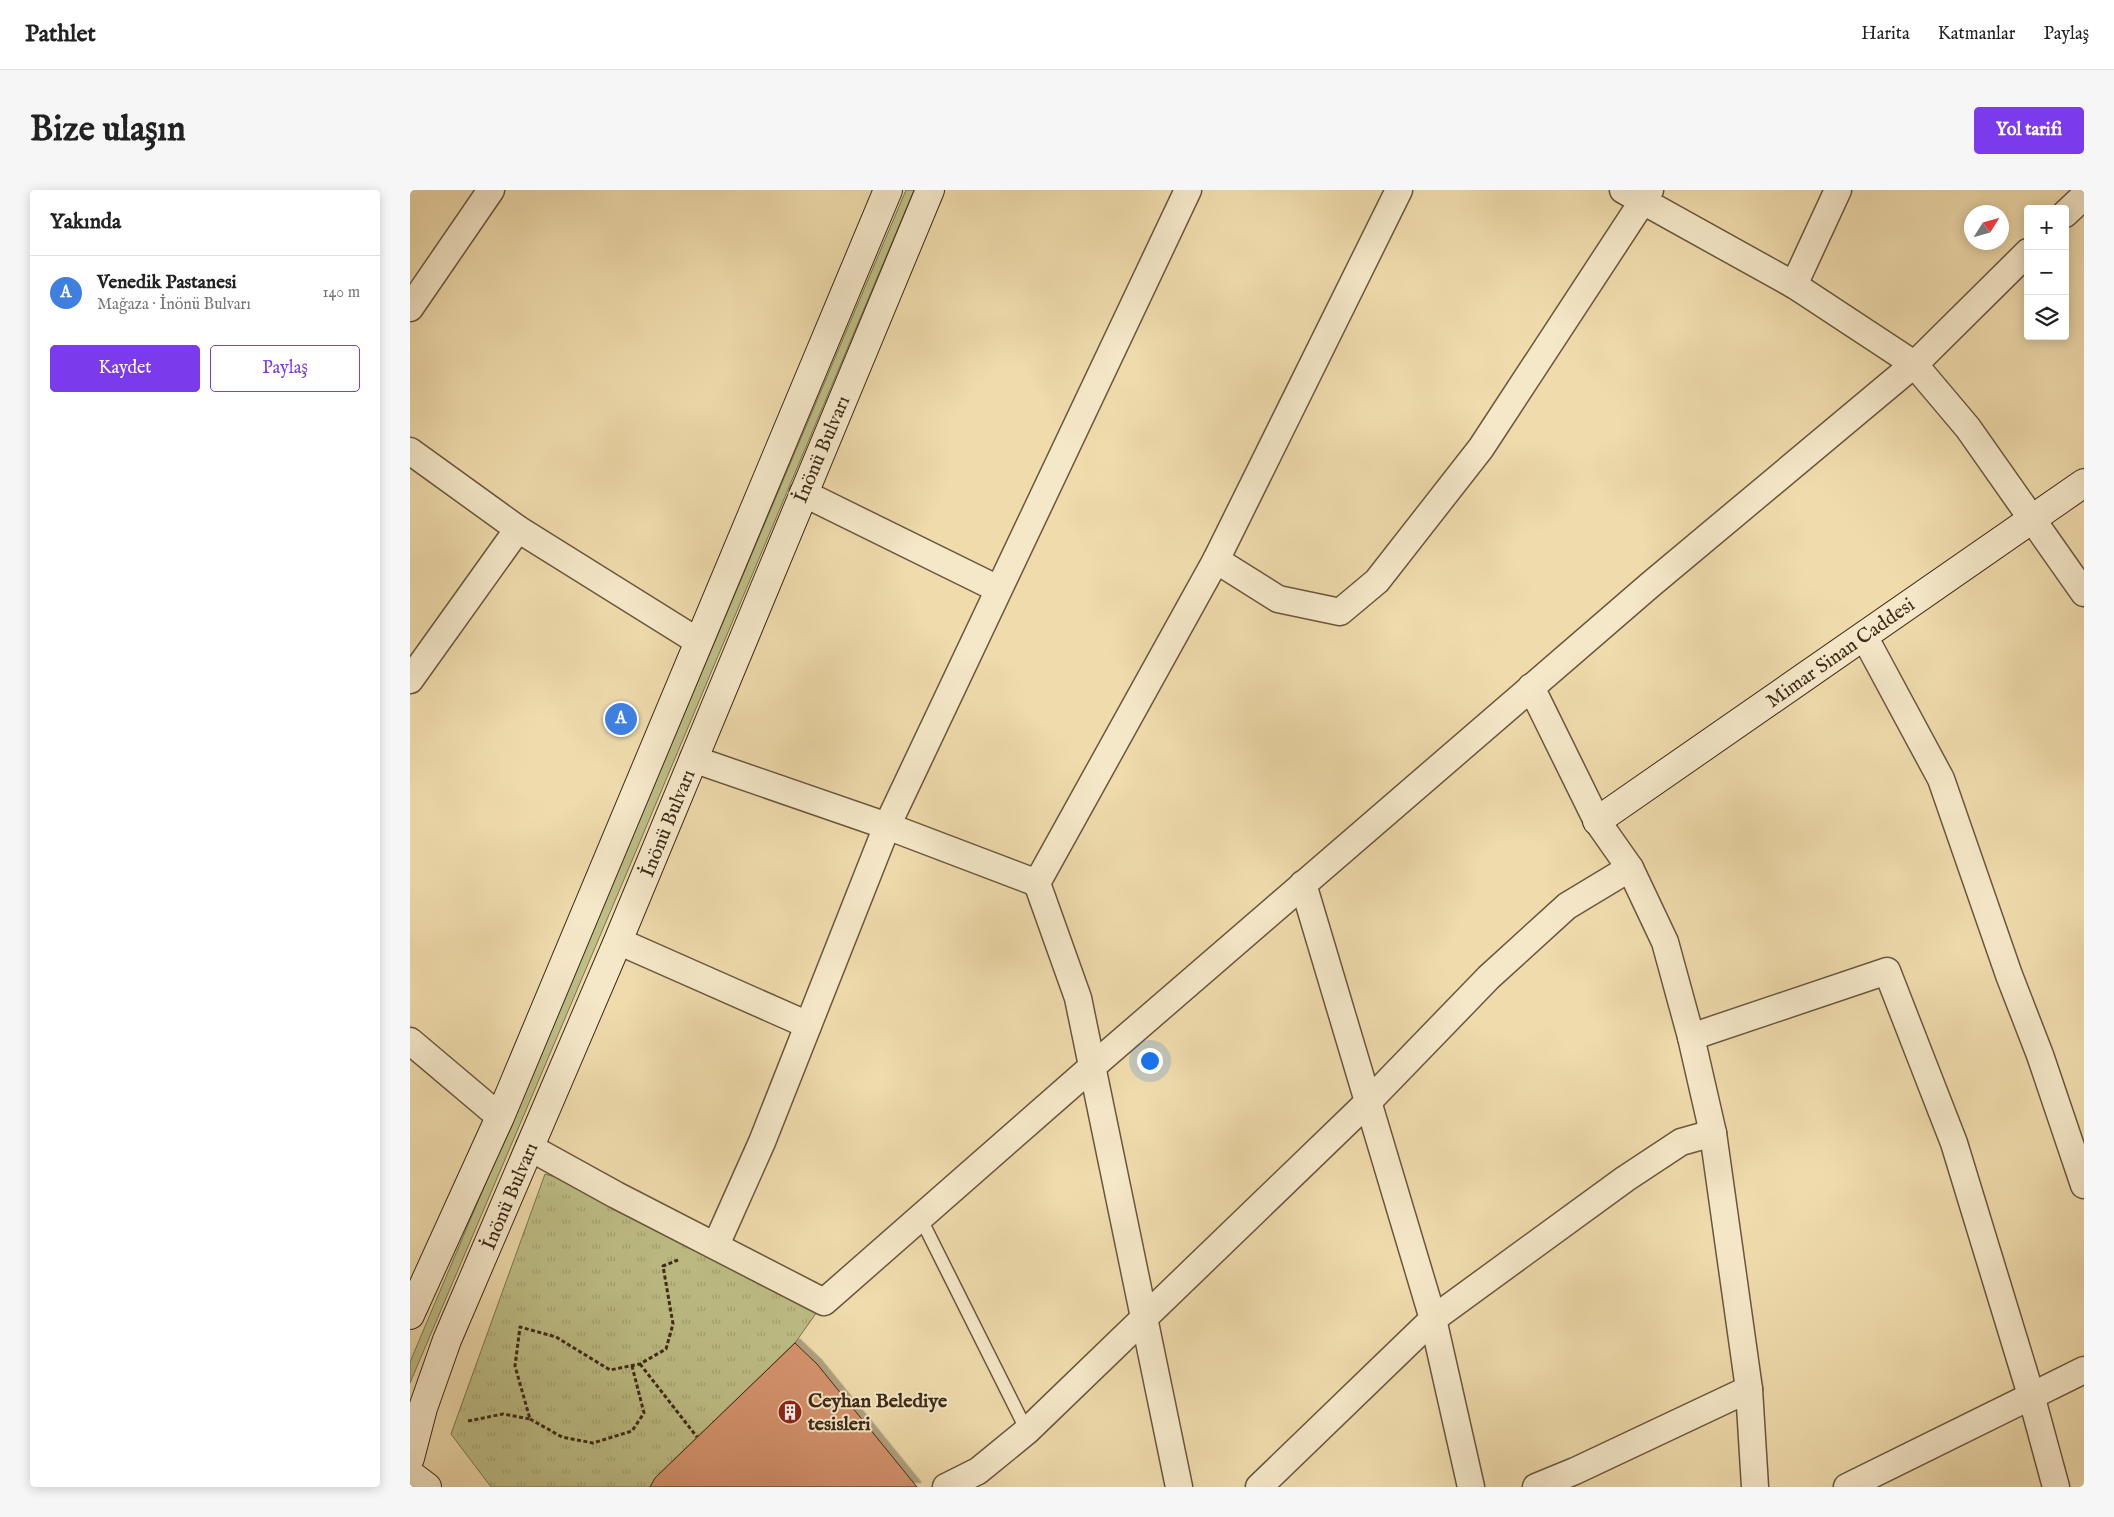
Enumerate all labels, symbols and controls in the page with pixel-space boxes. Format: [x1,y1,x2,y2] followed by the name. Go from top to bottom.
[25,19,96,50] text: Pathlet
[1861,23,1910,46] text: Harita
[1938,23,2015,46] text: Katmanlar
[2043,23,2089,46] text: Paylaş
[1974,107,2084,154] button: Yol tarifi
[30,108,186,153] text: Bize ulaşın
[1964,205,2009,250] north arrow
[2024,205,2069,340] map controls
[2024,205,2069,250] button: +
[50,209,121,236] text: Yakında
[2024,250,2069,295] button: −
[97,271,237,295] text: Venedik Pastanesi
[61,283,71,303] text: A
[322,283,360,303] text: 140 m
[97,295,251,315] text: Mağaza · İnönü Bulvarı
[2024,295,2069,340] button: layers
[50,345,200,392] button: Kaydet
[210,345,360,392] button: Paylaş
[789,392,856,507] street label: İnönü Bulvarı
[1762,593,1920,714] street label: Mimar Sinan Caddesi
[605,700,637,738] pin: A
[635,766,701,881] street label: İnönü Bulvarı
[1137,1048,1163,1074] your location
[477,1139,544,1254] street label: İnönü Bulvarı
[807,1389,948,1437] place label: Ceyhan Belediye tesisleri
[777,1399,803,1425] building icon: Ceyhan Belediye tesisleri

